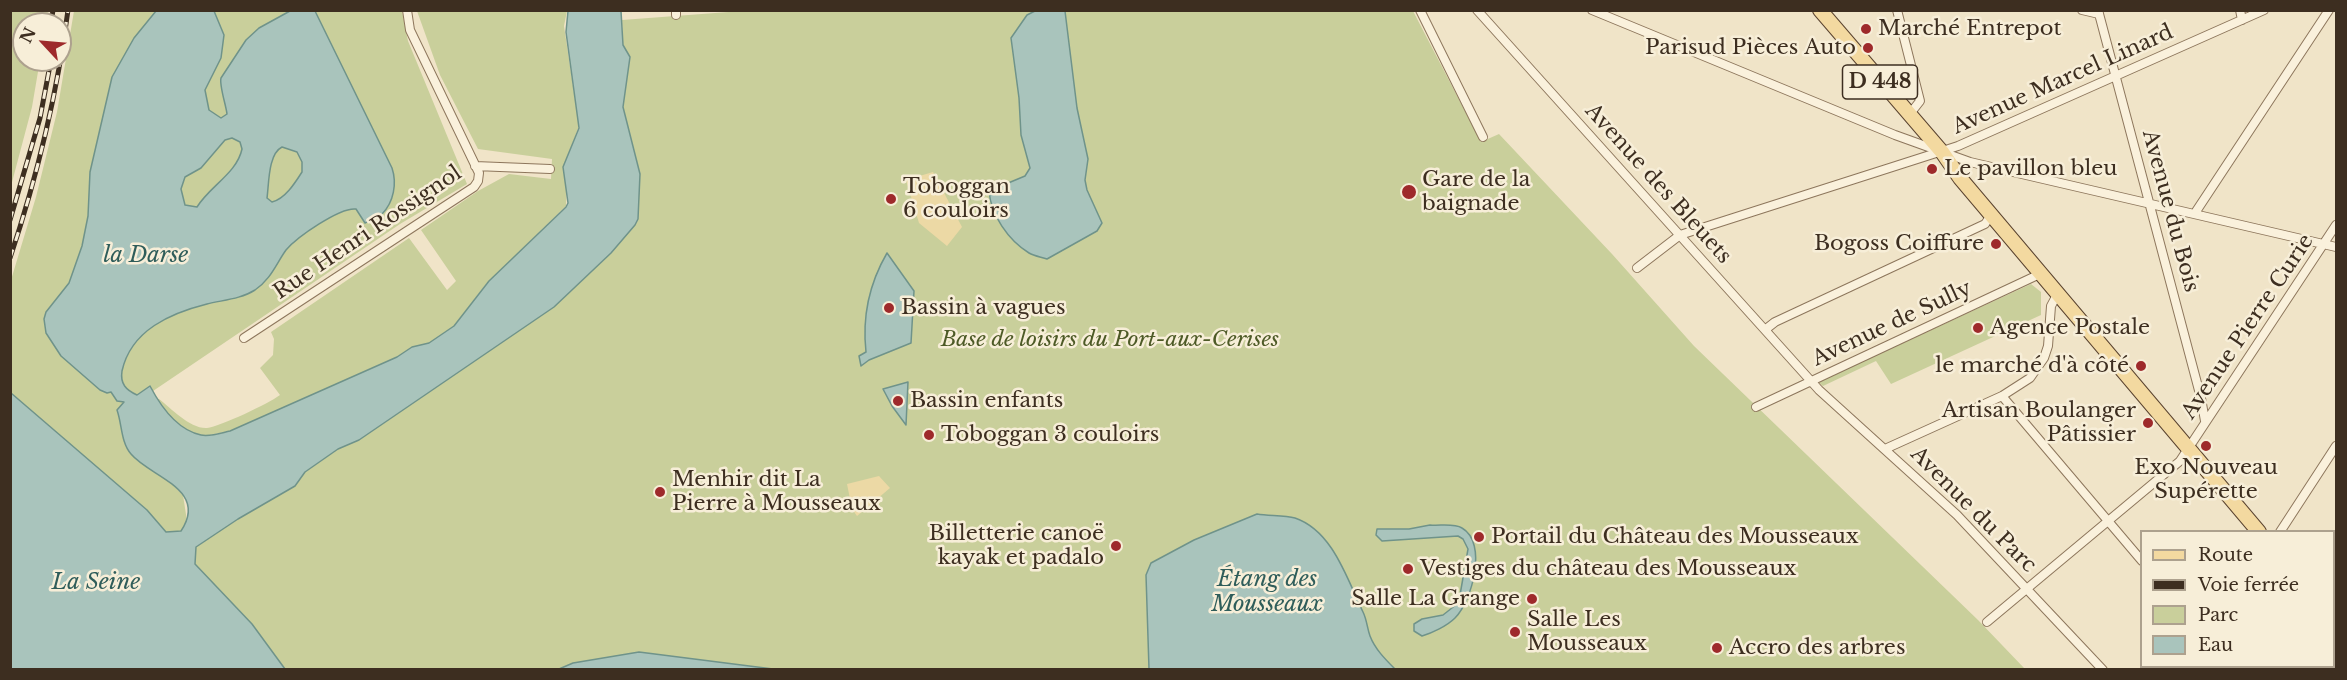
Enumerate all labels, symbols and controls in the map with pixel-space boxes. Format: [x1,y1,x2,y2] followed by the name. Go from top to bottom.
[12,12,72,72] north arrow
[1878,16,2061,42] place label: Marché Entrepot
[1949,20,2177,140] street label: Avenue Marcel Linard
[1859,22,1873,36] marker: Marché Entrepot
[15,24,40,46] text: N
[1645,35,1856,61] place label: Parisud Pièces Auto
[1861,41,1875,55] marker: Parisud Pièces Auto
[1842,65,1918,99] road number: D 448
[1580,99,1736,269] street label: Avenue des Bleuets
[2136,127,2204,295] street label: Avenue du Bois
[1944,156,2117,182] place label: Le pavillon bleu
[269,161,467,305] street label: Rue Henri Rossignol
[1925,162,1939,176] marker: Le pavillon bleu
[1422,167,1530,217] place label: Gare de la baignade
[903,174,1010,224] place label: Toboggan 6 couloirs
[1400,183,1418,201] marker: Gare de la baignade
[884,192,898,206] marker: Toboggan 6 couloirs
[2177,230,2319,424] street label: Avenue Pierre Curie
[1814,231,1984,257] place label: Bogoss Coiffure
[1989,237,2003,251] marker: Bogoss Coiffure
[104,243,188,269] water label: la Darse
[1808,276,1976,372] street label: Avenue de Sully
[901,295,1066,321] place label: Bassin à vagues
[882,301,896,315] marker: Bassin à vagues
[1990,315,2150,341] place label: Agence Postale
[1971,321,1985,335] marker: Agence Postale
[941,327,1279,353] park label: Base de loisirs du Port-aux-Cerises
[1935,353,2129,379] place label: le marché d'à côté
[2134,359,2148,373] marker: le marché d'à côté
[910,388,1063,414] place label: Bassin enfants
[891,394,905,408] marker: Bassin enfants
[1942,398,2136,448] place label: Artisan Boulanger Pâtissier
[2141,416,2155,430] marker: Artisan Boulanger Pâtissier
[941,422,1159,448] place label: Toboggan 3 couloirs
[922,428,936,442] marker: Toboggan 3 couloirs
[2199,439,2213,453] marker: Exo Nouveau Supérette
[1905,442,2041,578] street label: Avenue du Parc
[2134,455,2278,505] place label: Exo Nouveau Supérette
[672,467,881,517] place label: Menhir dit La Pierre à Mousseaux
[653,485,667,499] marker: Menhir dit La Pierre à Mousseaux
[929,521,1104,571] place label: Billetterie canoë kayak et padalo
[1491,524,1859,550] place label: Portail du Château des Mousseaux
[1472,530,1486,544] marker: Portail du Château des Mousseaux
[2140,530,2335,668] legend
[1109,539,1123,553] marker: Billetterie canoë kayak et padalo
[2198,544,2253,566] text: Route
[1420,556,1796,582] place label: Vestiges du château des Mousseaux
[1401,562,1415,576] marker: Vestiges du château des Mousseaux
[1211,567,1323,618] water label: Étang des Mousseaux
[52,570,140,596] water label: La Seine
[2198,574,2299,596] text: Voie ferrée
[1351,586,1520,612] place label: Salle La Grange
[1525,592,1539,606] marker: Salle La Grange
[2198,604,2238,626] text: Parc
[1527,607,1647,657] place label: Salle Les Mousseaux
[1508,625,1522,639] marker: Salle Les Mousseaux
[2198,634,2233,656] text: Eau
[1729,635,1905,661] place label: Accro des arbres
[1710,641,1724,655] marker: Accro des arbres

